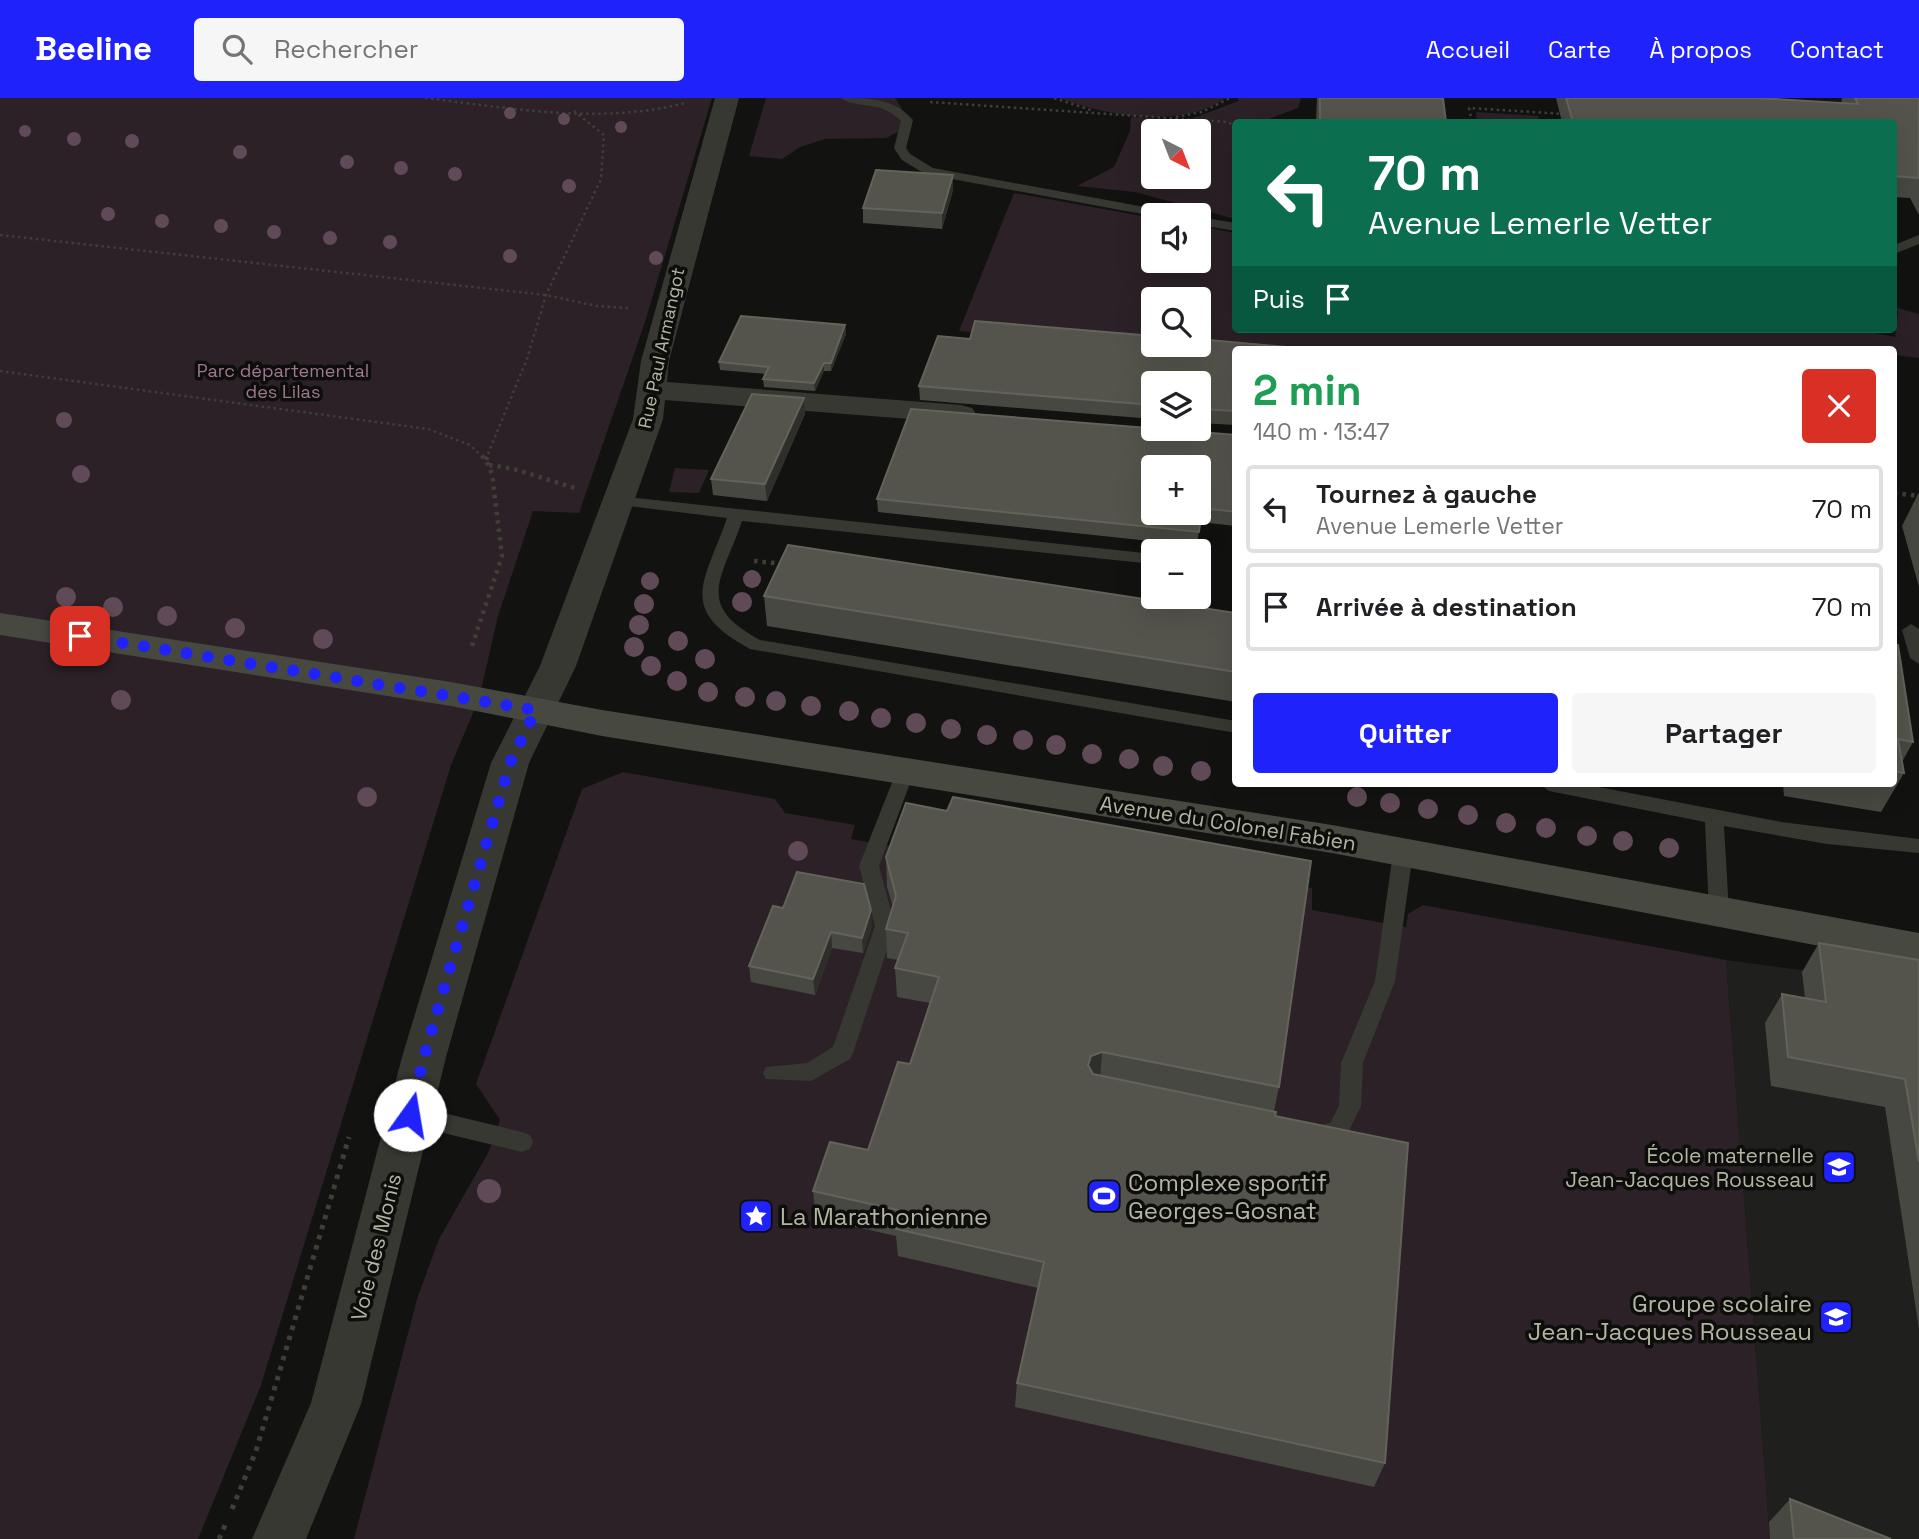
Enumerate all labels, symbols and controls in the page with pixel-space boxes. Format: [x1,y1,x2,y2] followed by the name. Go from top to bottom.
[194,18,684,81] search box
[35,28,152,70] text: Beeline
[218,30,256,68] icon: search
[274,32,419,66] text: Rechercher
[1426,34,1510,65] text: Accueil
[1548,34,1611,65] text: Carte
[1649,34,1752,65] text: À propos
[1790,34,1884,65] text: Contact
[1141,119,1211,189] north arrow
[1141,119,1211,609] map controls
[1368,142,1481,204] text: 70 m
[1253,147,1344,238] icon: left
[1141,203,1211,273] button: sound
[1368,203,1712,243] text: Avenue Lemerle Vetter
[633,265,689,431] street label: Rue Paul Armangot
[1319,280,1357,318] icon: arrive
[1253,282,1305,316] text: Puis
[1141,287,1211,357] button: search
[197,359,369,403] park label: Parc départemental des Lilas
[1253,364,1362,417] text: 2 min
[1802,369,1876,443] button: close
[1141,371,1211,441] button: layers
[1253,417,1389,447] text: 140 m · 13:47
[1141,455,1211,525] button: +
[1316,477,1537,511] text: Tournez à gauche
[1257,490,1295,528] icon: left
[1812,492,1872,526] text: 70 m
[1316,511,1563,541] text: Avenue Lemerle Vetter
[1141,539,1211,609] button: −
[1257,588,1295,626] icon: arrive
[1316,590,1577,624] text: Arrivée à destination
[1812,590,1872,624] text: 70 m
[50,606,110,666] pin
[61,617,99,655] icon: arrive
[1253,693,1558,773] button: Quitter
[1572,693,1876,773] button: Partager
[1098,789,1358,857] street label: Avenue du Colonel Fabien
[373,1078,447,1152] position arrow
[1565,1142,1814,1193] place label: École maternelle Jean-Jacques Rousseau
[1820,1148,1858,1186] school or university icon: École maternelle Jean-Jacques Rousseau
[1128,1167,1327,1226] place label: Complexe sportif Georges-Gosnat
[345,1171,407,1323] street label: Voie des Monis
[1085,1177,1123,1215] sports icon: Complexe sportif Georges-Gosnat
[737,1197,775,1235] place icon: La Marathonienne
[780,1201,988,1232] place label: La Marathonienne
[1528,1288,1812,1347] place label: Groupe scolaire Jean-Jacques Rousseau
[1817,1298,1855,1336] school or university icon: Groupe scolaire Jean-Jacques Rousseau

